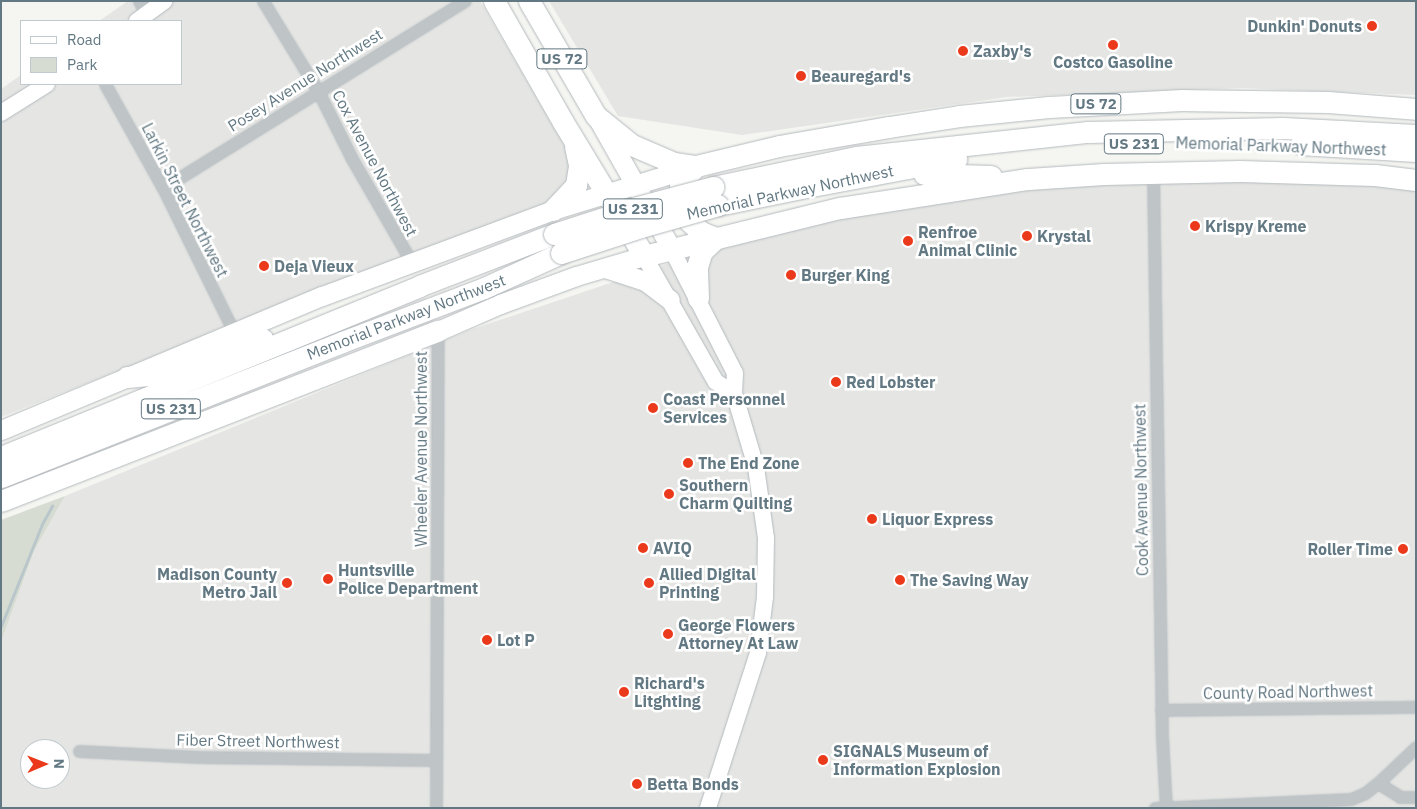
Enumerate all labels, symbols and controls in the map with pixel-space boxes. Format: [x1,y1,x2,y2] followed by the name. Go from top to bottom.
[1247,16,1362,36] place label: Dunkin' Donuts
[20,20,182,85] legend
[1366,20,1378,32] marker: Dunkin' Donuts
[224,24,386,136] street label: Posey Avenue Northwest
[67,30,102,49] text: Road
[1107,39,1119,51] marker: Costco Gasoline
[973,41,1032,61] place label: Zaxby's
[957,45,969,57] marker: Zaxby's
[536,46,588,72] road number: US 72
[1053,52,1173,72] place label: Costco Gasoline
[67,55,97,74] text: Park
[811,66,911,86] place label: Beauregard's
[795,70,807,82] marker: Beauregard's
[328,87,422,239] street label: Cox Avenue Northwest
[1070,92,1122,116] road number: US 72
[138,120,232,280] street label: Larkin Street Northwest
[1103,132,1165,156] road number: US 231
[1175,133,1387,159] street label: Memorial Parkway Northwest
[685,161,895,223] street label: Memorial Parkway Northwest
[602,196,664,222] road number: US 231
[1205,216,1307,236] place label: Krispy Kreme
[1189,220,1201,232] marker: Krispy Kreme
[918,222,1017,260] place label: Renfroe Animal Clinic
[1037,226,1091,246] place label: Krystal
[1021,230,1033,242] marker: Krystal
[902,235,914,247] marker: Renfroe Animal Clinic
[274,256,354,276] place label: Deja Vieux
[258,260,270,272] marker: Deja Vieux
[801,265,889,285] place label: Burger King
[785,269,797,281] marker: Burger King
[304,270,508,364] street label: Memorial Parkway Northwest
[411,351,431,547] street label: Wheeler Avenue Northwest
[846,372,936,392] place label: Red Lobster
[830,376,842,388] marker: Red Lobster
[663,389,785,427] place label: Coast Personnel Services
[140,396,202,422] road number: US 231
[647,402,659,414] marker: Coast Personnel Services
[1130,404,1152,576] street label: Cook Avenue Northwest
[698,453,800,473] place label: The End Zone
[682,457,694,469] marker: The End Zone
[679,475,792,513] place label: Southern Charm Quilting
[663,488,675,500] marker: Southern Charm Quilting
[882,509,993,529] place label: Liquor Express
[866,513,878,525] marker: Liquor Express
[653,538,692,558] place label: AVIQ
[1307,539,1393,559] place label: Roller Time
[637,542,649,554] marker: AVIQ
[1397,543,1409,555] marker: Roller Time
[338,560,478,598] place label: Huntsville Police Department
[157,564,277,602] place label: Madison County Metro Jail
[659,564,756,602] place label: Allied Digital Printing
[910,570,1028,590] place label: The Saving Way
[322,573,334,585] marker: Huntsville Police Department
[894,574,906,586] marker: The Saving Way
[281,577,293,589] marker: Madison County Metro Jail
[643,577,655,589] marker: Allied Digital Printing
[678,615,799,653] place label: George Flowers Attorney At Law
[662,628,674,640] marker: George Flowers Attorney At Law
[497,630,535,650] place label: Lot P
[481,634,493,646] marker: Lot P
[634,673,705,711] place label: Richard's Litghting
[1203,681,1373,703] street label: County Road Northwest
[618,686,630,698] marker: Richard's Litghting
[176,730,340,752] street label: Fiber Street Northwest
[20,739,70,789] north arrow
[833,741,1000,779] place label: SIGNALS Museum of Information Explosion
[817,754,829,766] marker: SIGNALS Museum of Information Explosion
[50,759,68,769] text: N
[647,774,739,794] place label: Betta Bonds
[631,778,643,790] marker: Betta Bonds

